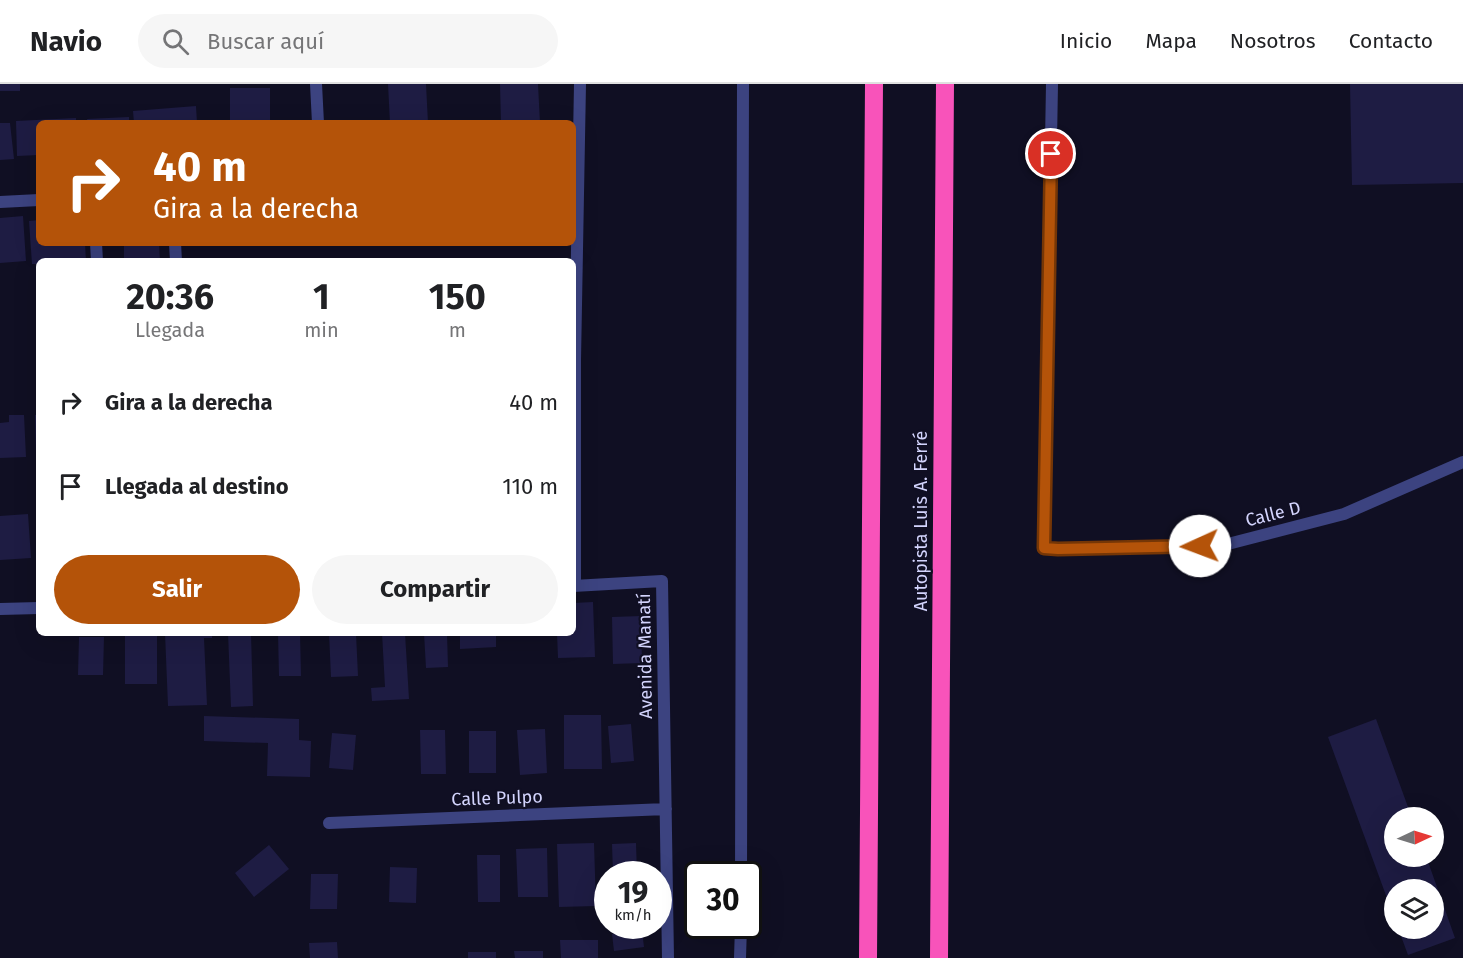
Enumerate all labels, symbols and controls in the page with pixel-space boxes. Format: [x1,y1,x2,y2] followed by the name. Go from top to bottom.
[138,14,558,68] search box
[30,25,102,58] text: Navio
[159,25,192,58] icon: search
[207,28,324,55] text: Buscar aquí
[1060,28,1112,54] text: Inicio
[1145,28,1197,54] text: Mapa
[1230,28,1316,54] text: Nosotros
[1349,28,1433,54] text: Contacto
[1025,128,1076,179] pin
[1034,137,1067,170] icon: arrive
[153,142,247,192] text: 40 m
[54,144,132,222] icon: right
[153,193,359,225] text: Gira a la derecha
[126,275,214,319] text: 20:36
[313,275,330,319] text: 1
[429,275,486,319] text: 150
[135,318,205,342] text: Llegada
[304,318,339,342] text: min
[449,318,466,342] text: m
[54,386,87,419] icon: right
[105,389,273,416] text: Gira a la derecha
[509,389,558,416] text: 40 m
[910,431,932,611] street label: Autopista Luis A. Ferré
[54,470,87,503] icon: arrive
[105,473,289,500] text: Llegada al destino
[502,473,558,500] text: 110 m
[1243,497,1303,531] street label: Calle D
[1168,514,1232,578] position arrow
[54,555,300,624] button: Salir
[312,555,558,624] button: Compartir
[633,593,657,719] street label: Avenida Manatí
[451,785,543,811] street label: Calle Pulpo
[1384,807,1444,867] north arrow
[1384,807,1444,939] map controls
[684,861,762,939] speed limit sign: 30
[618,875,648,911] text: 19
[1384,879,1444,939] button: layers
[614,906,652,924] text: km/h

